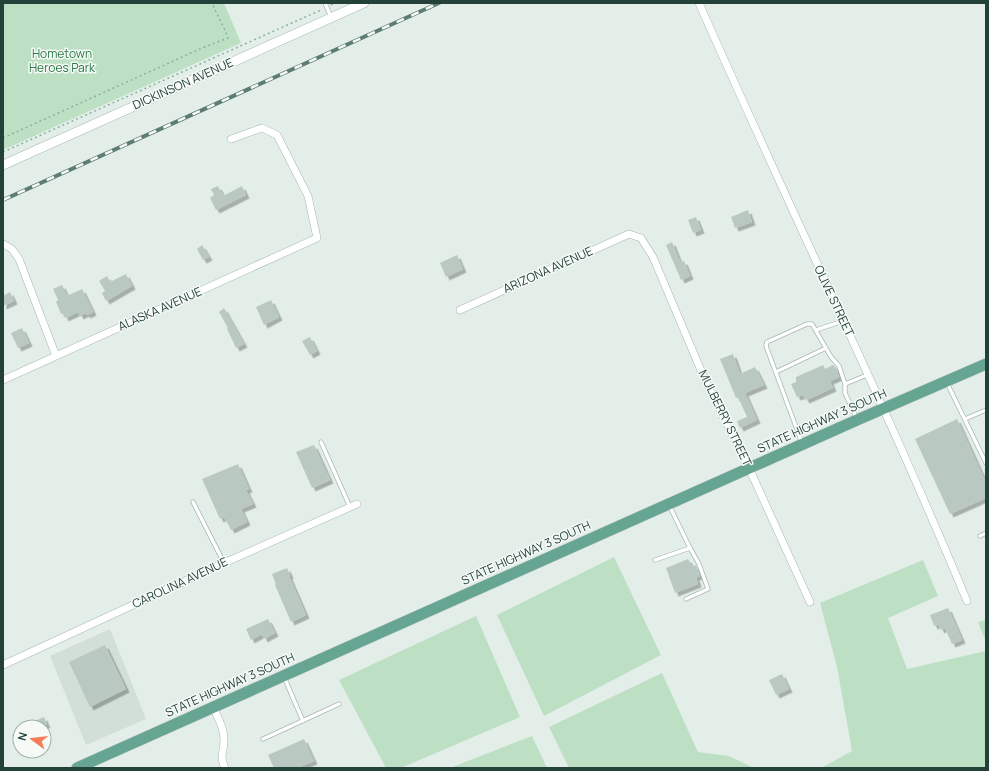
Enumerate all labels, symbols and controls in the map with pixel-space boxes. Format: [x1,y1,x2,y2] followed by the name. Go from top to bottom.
[29,45,96,76] park label: Hometown Heroes Park
[130,54,236,113] street label: DICKINSON AVENUE
[500,242,596,297] street label: ARIZONA AVENUE
[810,262,859,340] street label: OLIVE STREET
[115,282,204,335] street label: ALASKA AVENUE
[695,367,757,470] street label: MULBERRY STREET
[754,384,889,457] street label: STATE HIGHWAY 3 SOUTH
[458,516,593,589] street label: STATE HIGHWAY 3 SOUTH
[129,553,230,612] street label: CAROLINA AVENUE
[162,648,297,721] street label: STATE HIGHWAY 3 SOUTH
[12,719,52,759] north arrow
[14,730,30,742] text: N

